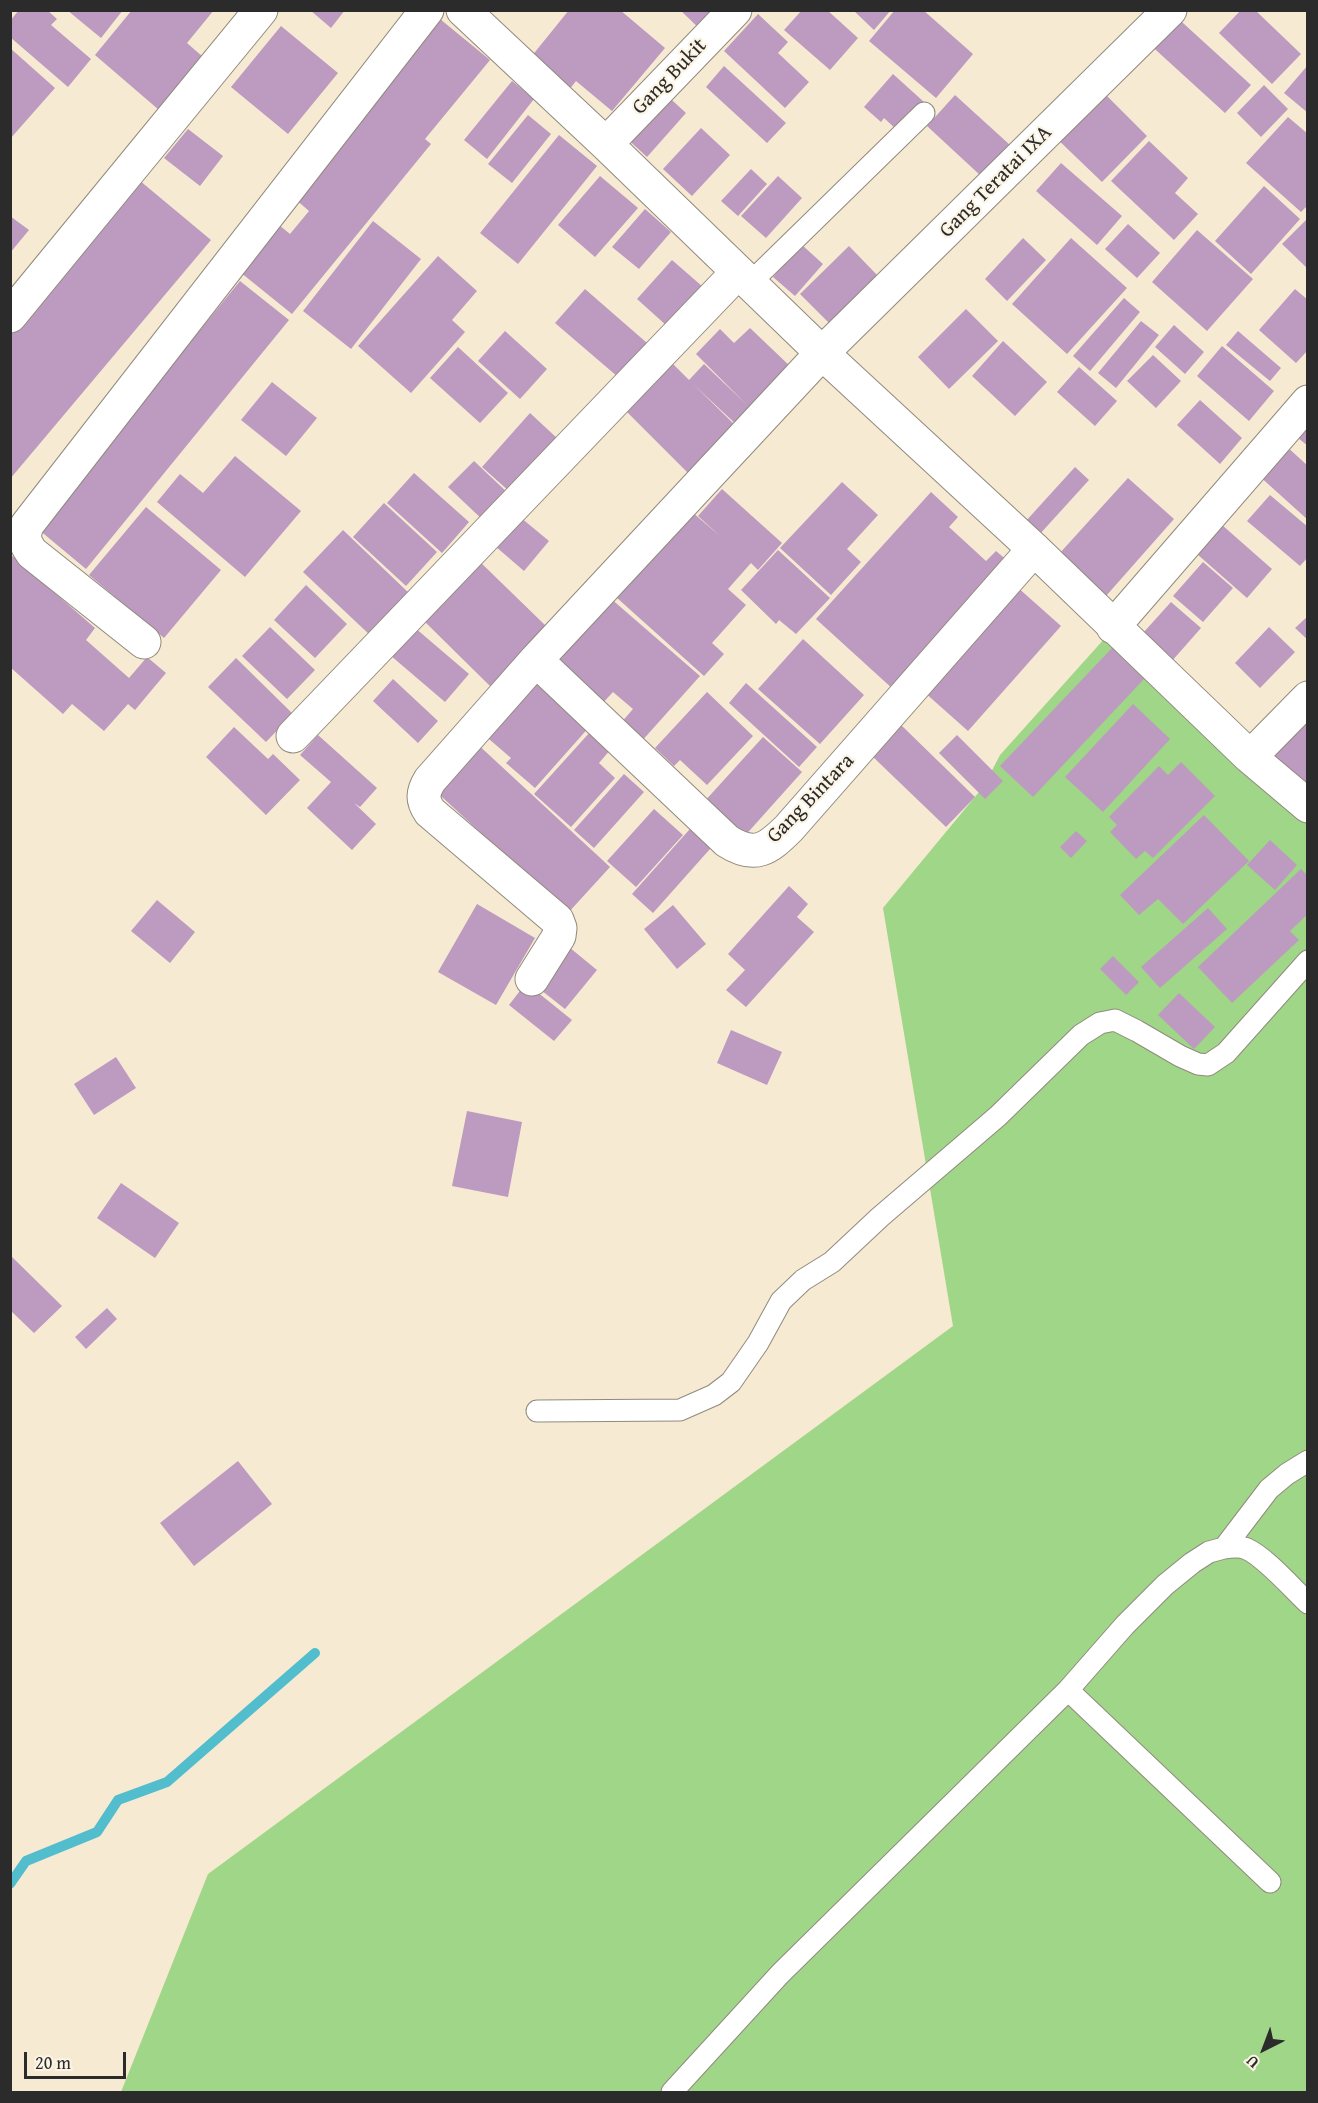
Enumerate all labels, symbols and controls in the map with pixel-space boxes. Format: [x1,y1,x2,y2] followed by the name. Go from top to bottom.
[627,34,713,120] street label: Gang Bukit
[935,121,1057,243] street label: Gang Teratai IXA
[762,749,860,849] street label: Gang Bintara
[1234,2019,1294,2079] north arrow
[27,2040,129,2078] scale bar
[35,2049,71,2076] text: 20 m
[1240,2050,1264,2075] text: U

